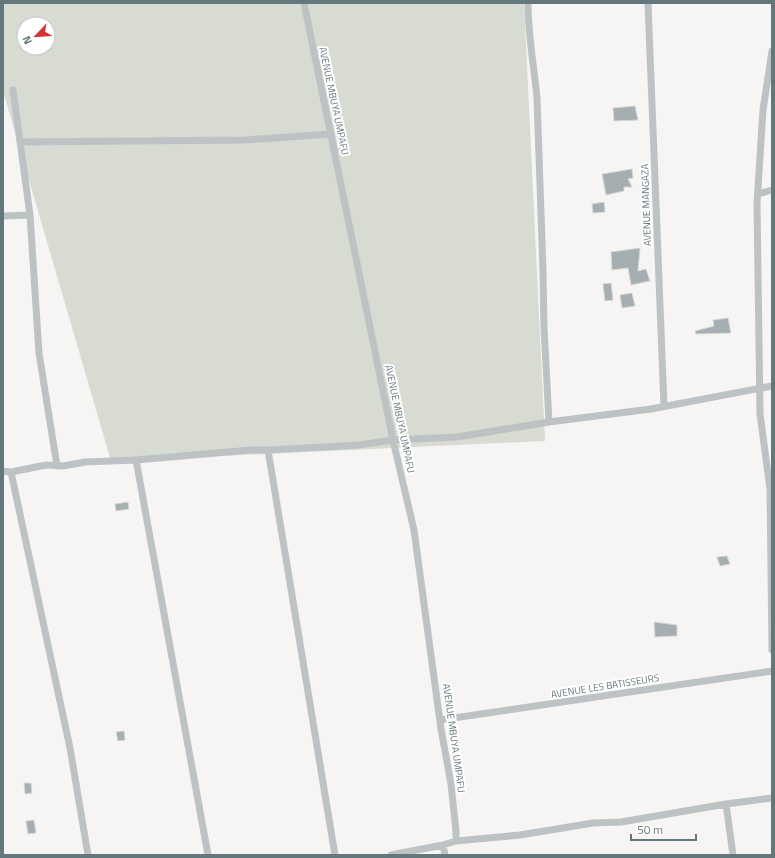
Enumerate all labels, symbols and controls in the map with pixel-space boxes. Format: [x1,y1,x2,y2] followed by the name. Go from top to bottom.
[16,16,56,56] north arrow
[18,33,36,47] text: N
[315,46,353,156] street label: AVENUE MBUYA UMPAFU
[637,163,655,247] street label: AVENUE MANGAZA
[381,364,419,474] street label: AVENUE MBUYA UMPAFU
[550,670,660,702] street label: AVENUE LES BATISSEURS
[439,682,469,794] street label: AVENUE MBUYA UMPAFU
[631,816,696,842] scale bar
[637,820,663,839] text: 50 m

